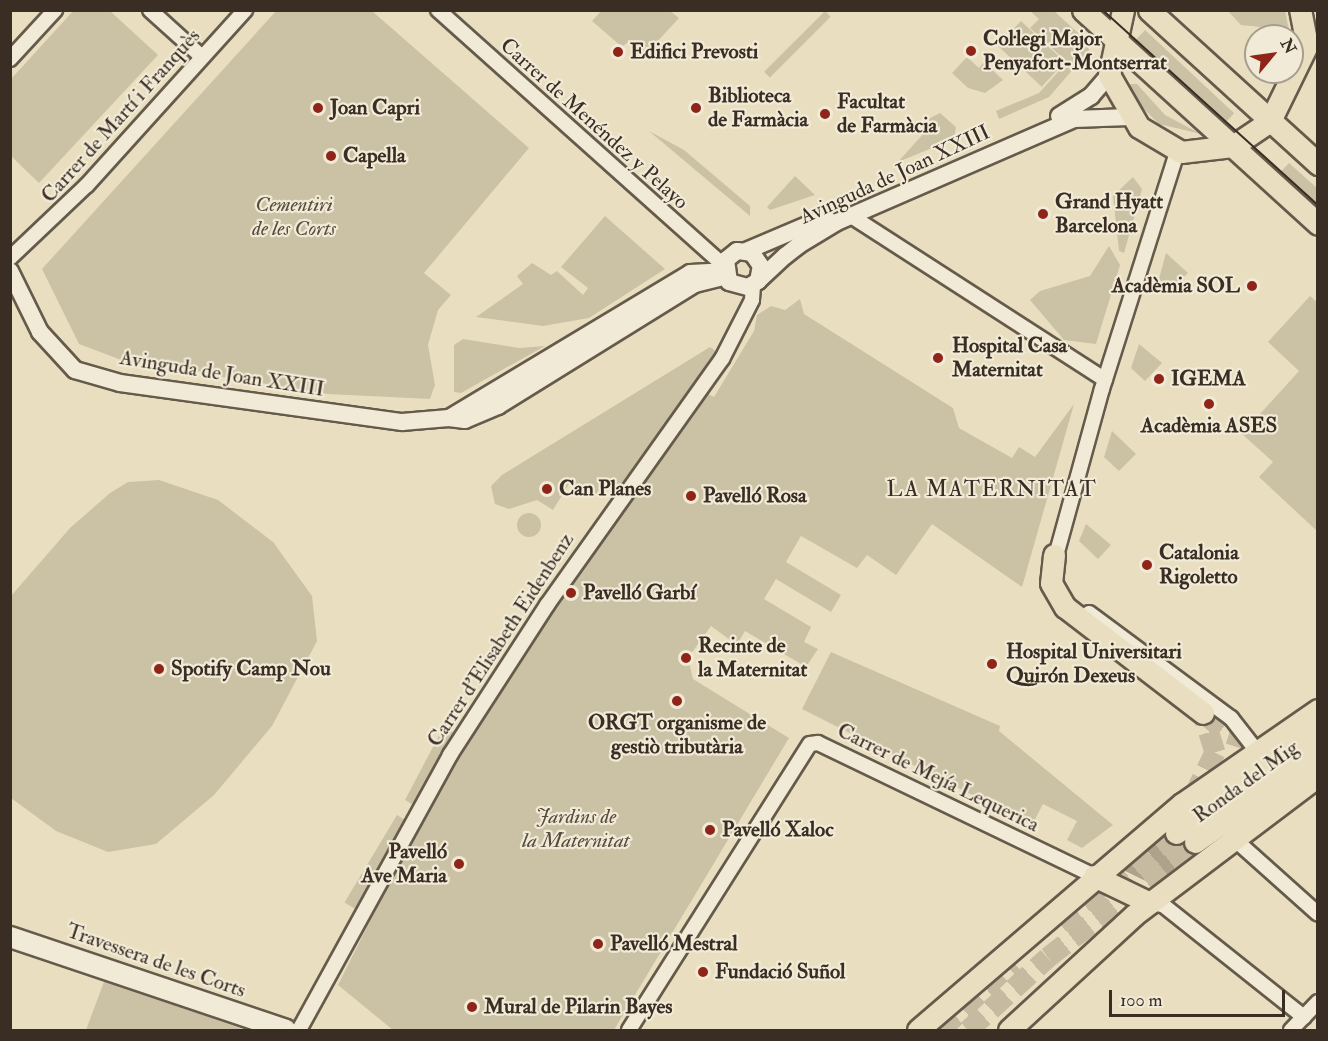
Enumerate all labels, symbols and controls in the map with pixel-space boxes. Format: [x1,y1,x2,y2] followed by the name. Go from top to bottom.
[36,24,206,208] street label: Carrer de Martí i Franquès
[1244,24,1304,84] north arrow
[983,26,1167,76] place label: Col·legi Major Penyafort-Montserrat
[495,33,693,215] street label: Carrer de Menéndez y Pelayo
[1276,35,1300,57] text: N
[630,39,758,65] place label: Edifici Prevosti
[964,44,978,58] marker: Col·legi Major Penyafort-Montserrat
[611,45,625,59] marker: Edifici Prevosti
[708,83,808,133] place label: Biblioteca de Farmàcia
[837,89,937,139] place label: Facultat de Farmàcia
[330,95,420,121] place label: Joan Capri
[311,101,325,115] marker: Joan Capri
[689,101,703,115] marker: Biblioteca de Farmàcia
[818,107,832,121] marker: Facultat de Farmàcia
[796,120,994,230] street label: Avinguda de Joan XXIII
[343,143,406,169] place label: Capella
[324,149,338,163] marker: Capella
[1055,189,1163,239] place label: Grand Hyatt Barcelona
[252,192,336,242] park label: Cementiri de les Corts
[1036,207,1050,221] marker: Grand Hyatt Barcelona
[1112,273,1240,299] place label: Acadèmia SOL
[1245,279,1259,293] marker: Acadèmia SOL
[952,333,1067,383] place label: Hospital Casa Maternitat
[118,345,326,403] street label: Avinguda de Joan XXIII
[929,349,947,367] marker: Hospital Casa Maternitat
[1171,366,1246,392] place label: IGEMA
[1152,372,1166,386] marker: IGEMA
[1202,397,1216,411] marker: Acadèmia ASES
[1141,413,1277,439] place label: Acadèmia ASES
[559,476,651,502] place label: Can Planes
[887,477,1097,503] district label: LA MATERNITAT
[540,482,554,496] marker: Can Planes
[703,483,807,509] place label: Pavelló Rosa
[684,489,698,503] marker: Pavelló Rosa
[422,528,580,752] street label: Carrer d'Elisabeth Eidenbenz
[1159,540,1239,590] place label: Catalonia Rigoletto
[1140,558,1154,572] marker: Catalonia Rigoletto
[583,580,696,606] place label: Pavelló Garbí
[564,586,578,600] marker: Pavelló Garbí
[698,633,807,683] place label: Recinte de la Maternitat
[1006,639,1182,689] place label: Hospital Universitari Quirón Dexeus
[679,651,693,665] marker: Recinte de la Maternitat
[983,655,1001,673] marker: Hospital Universitari Quirón Dexeus
[171,656,331,682] place label: Spotify Camp Nou
[152,662,166,676] marker: Spotify Camp Nou
[670,694,684,708] marker: ORGT organisme de gestiò tributària
[588,710,766,760] place label: ORGT organisme de gestiò tributària
[833,718,1043,838] street label: Carrer de Mejía Lequerica
[1188,735,1304,829] street label: Ronda del Mig
[522,804,630,854] park label: Jardins de la Maternitat
[722,817,834,843] place label: Pavelló Xaloc
[703,823,717,837] marker: Pavelló Xaloc
[361,839,447,889] place label: Pavelló Ave Maria
[452,857,466,871] marker: Pavelló Ave Maria
[63,919,249,1003] street label: Travessera de les Corts
[610,931,738,957] place label: Pavelló Mestral
[591,937,605,951] marker: Pavelló Mestral
[715,959,845,985] place label: Fundació Suñol
[696,965,710,979] marker: Fundació Suñol
[1112,978,1288,1016] scale bar
[1120,989,1163,1012] text: 100 m
[484,994,672,1020] place label: Mural de Pilarin Bayes
[465,1000,479,1014] marker: Mural de Pilarin Bayes

